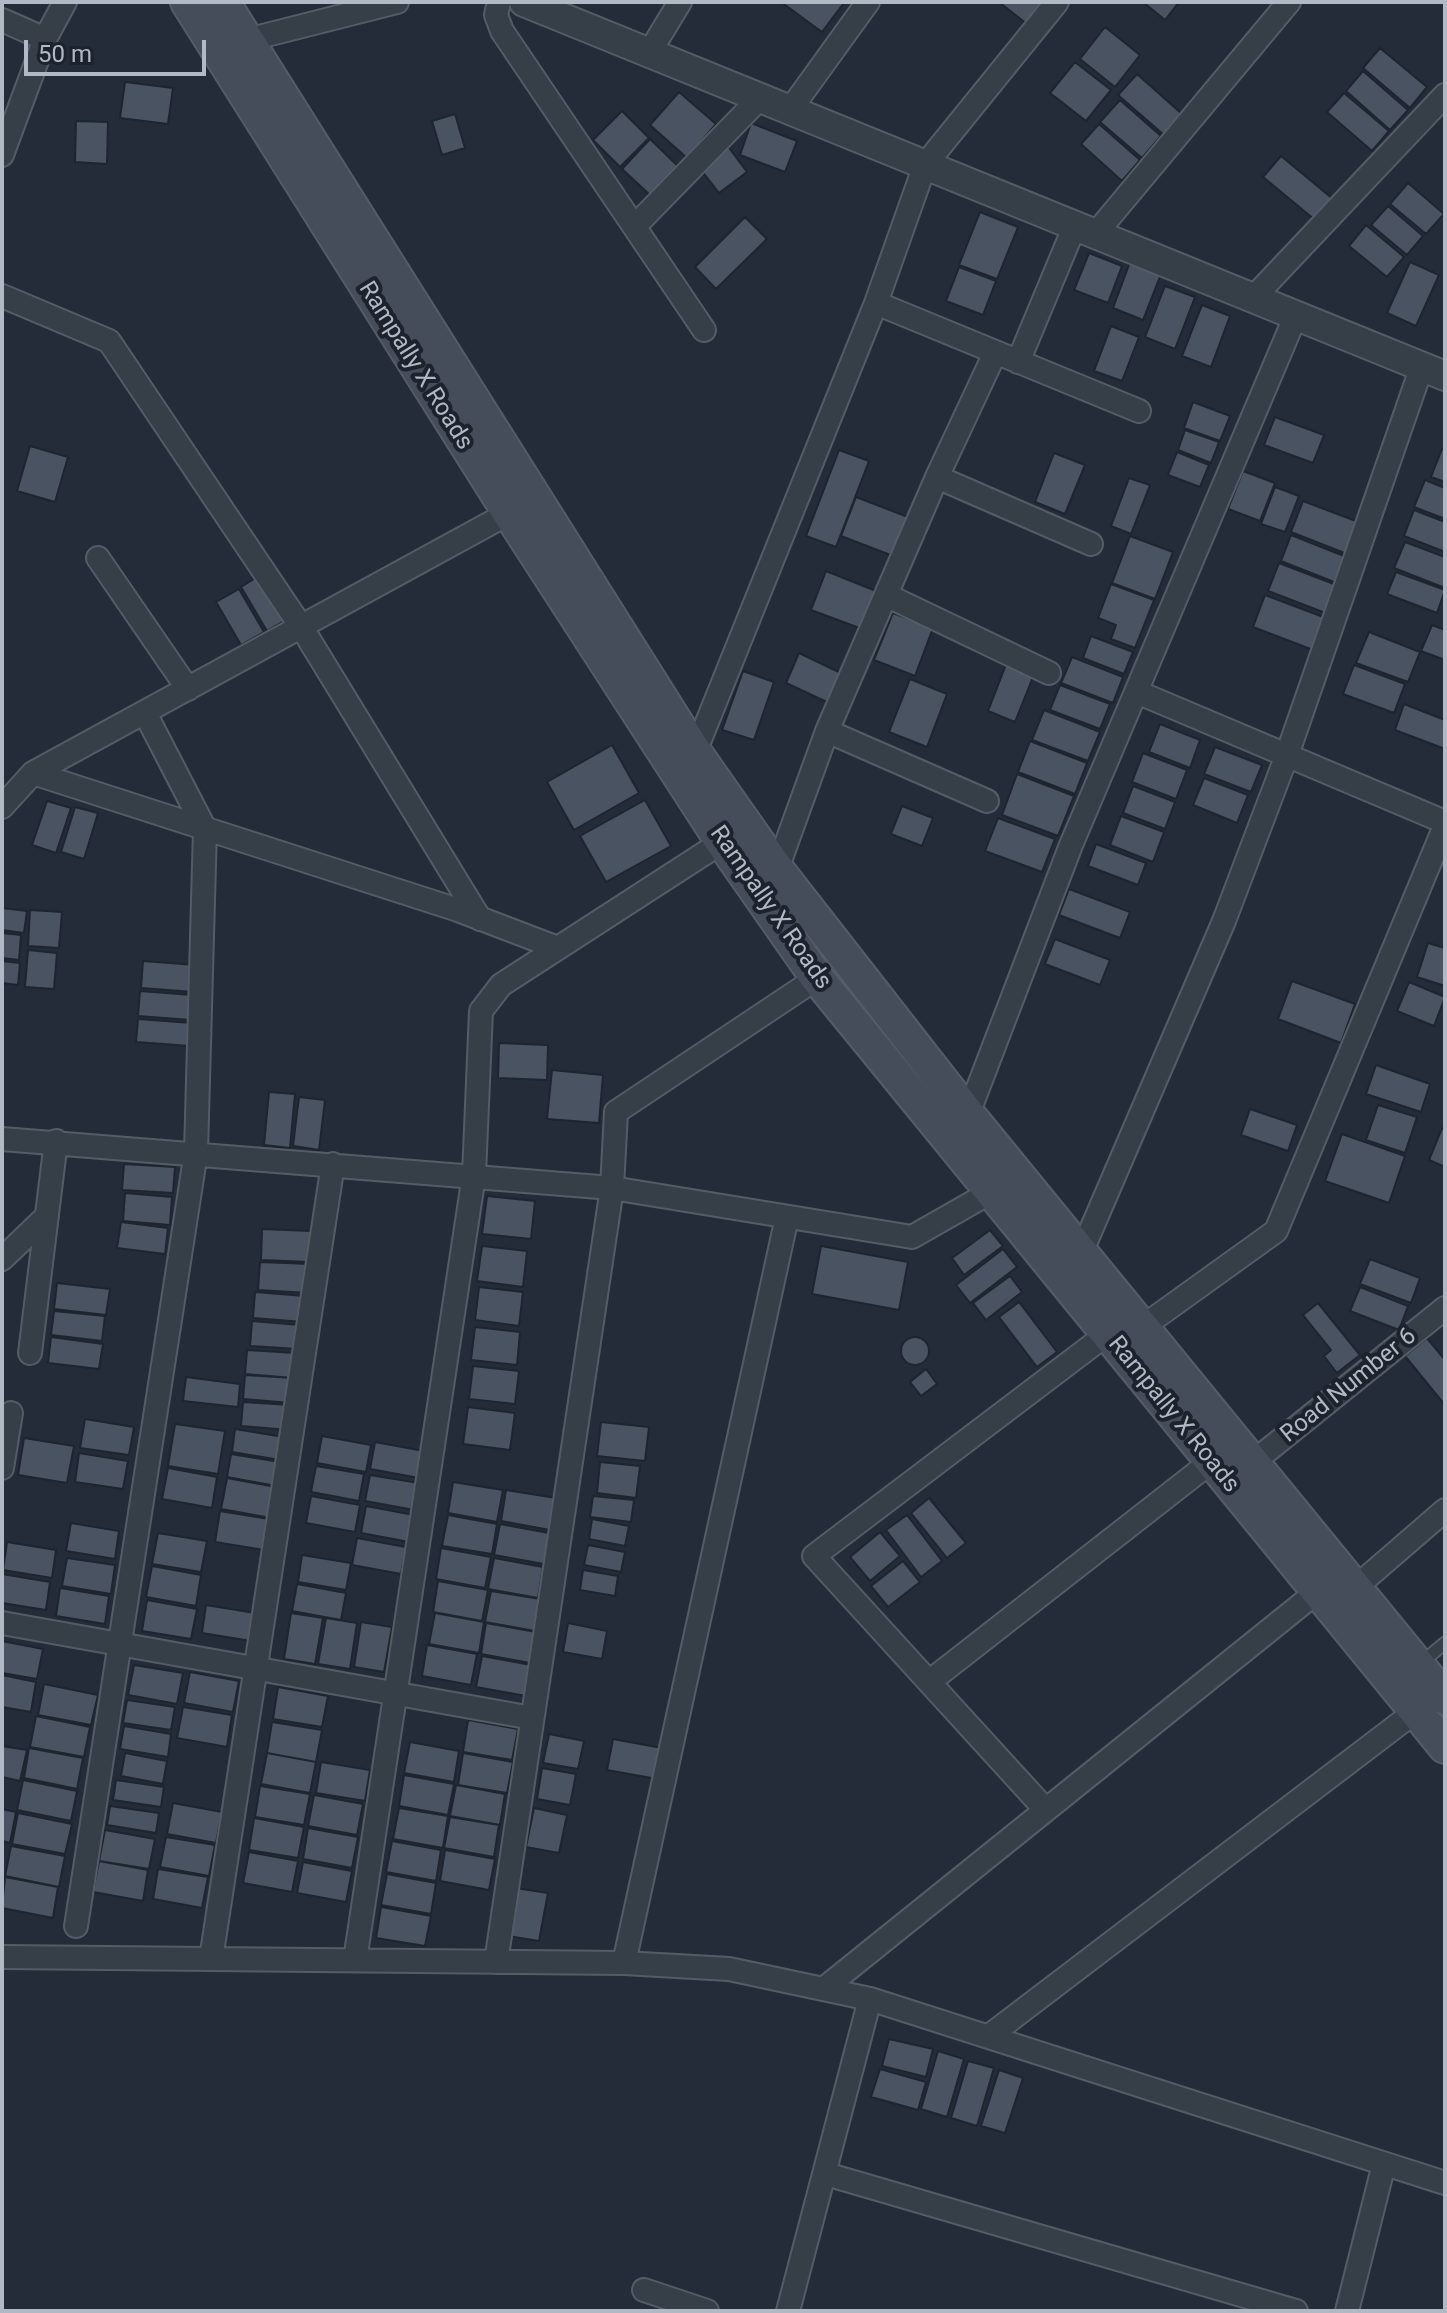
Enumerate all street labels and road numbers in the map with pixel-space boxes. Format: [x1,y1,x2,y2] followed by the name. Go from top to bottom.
[352,277,478,455] street label: Rampally X Roads
[703,821,837,995] street label: Rampally X Roads
[1275,1323,1423,1449] street label: Road Number 6
[1101,1331,1245,1499] street label: Rampally X Roads

